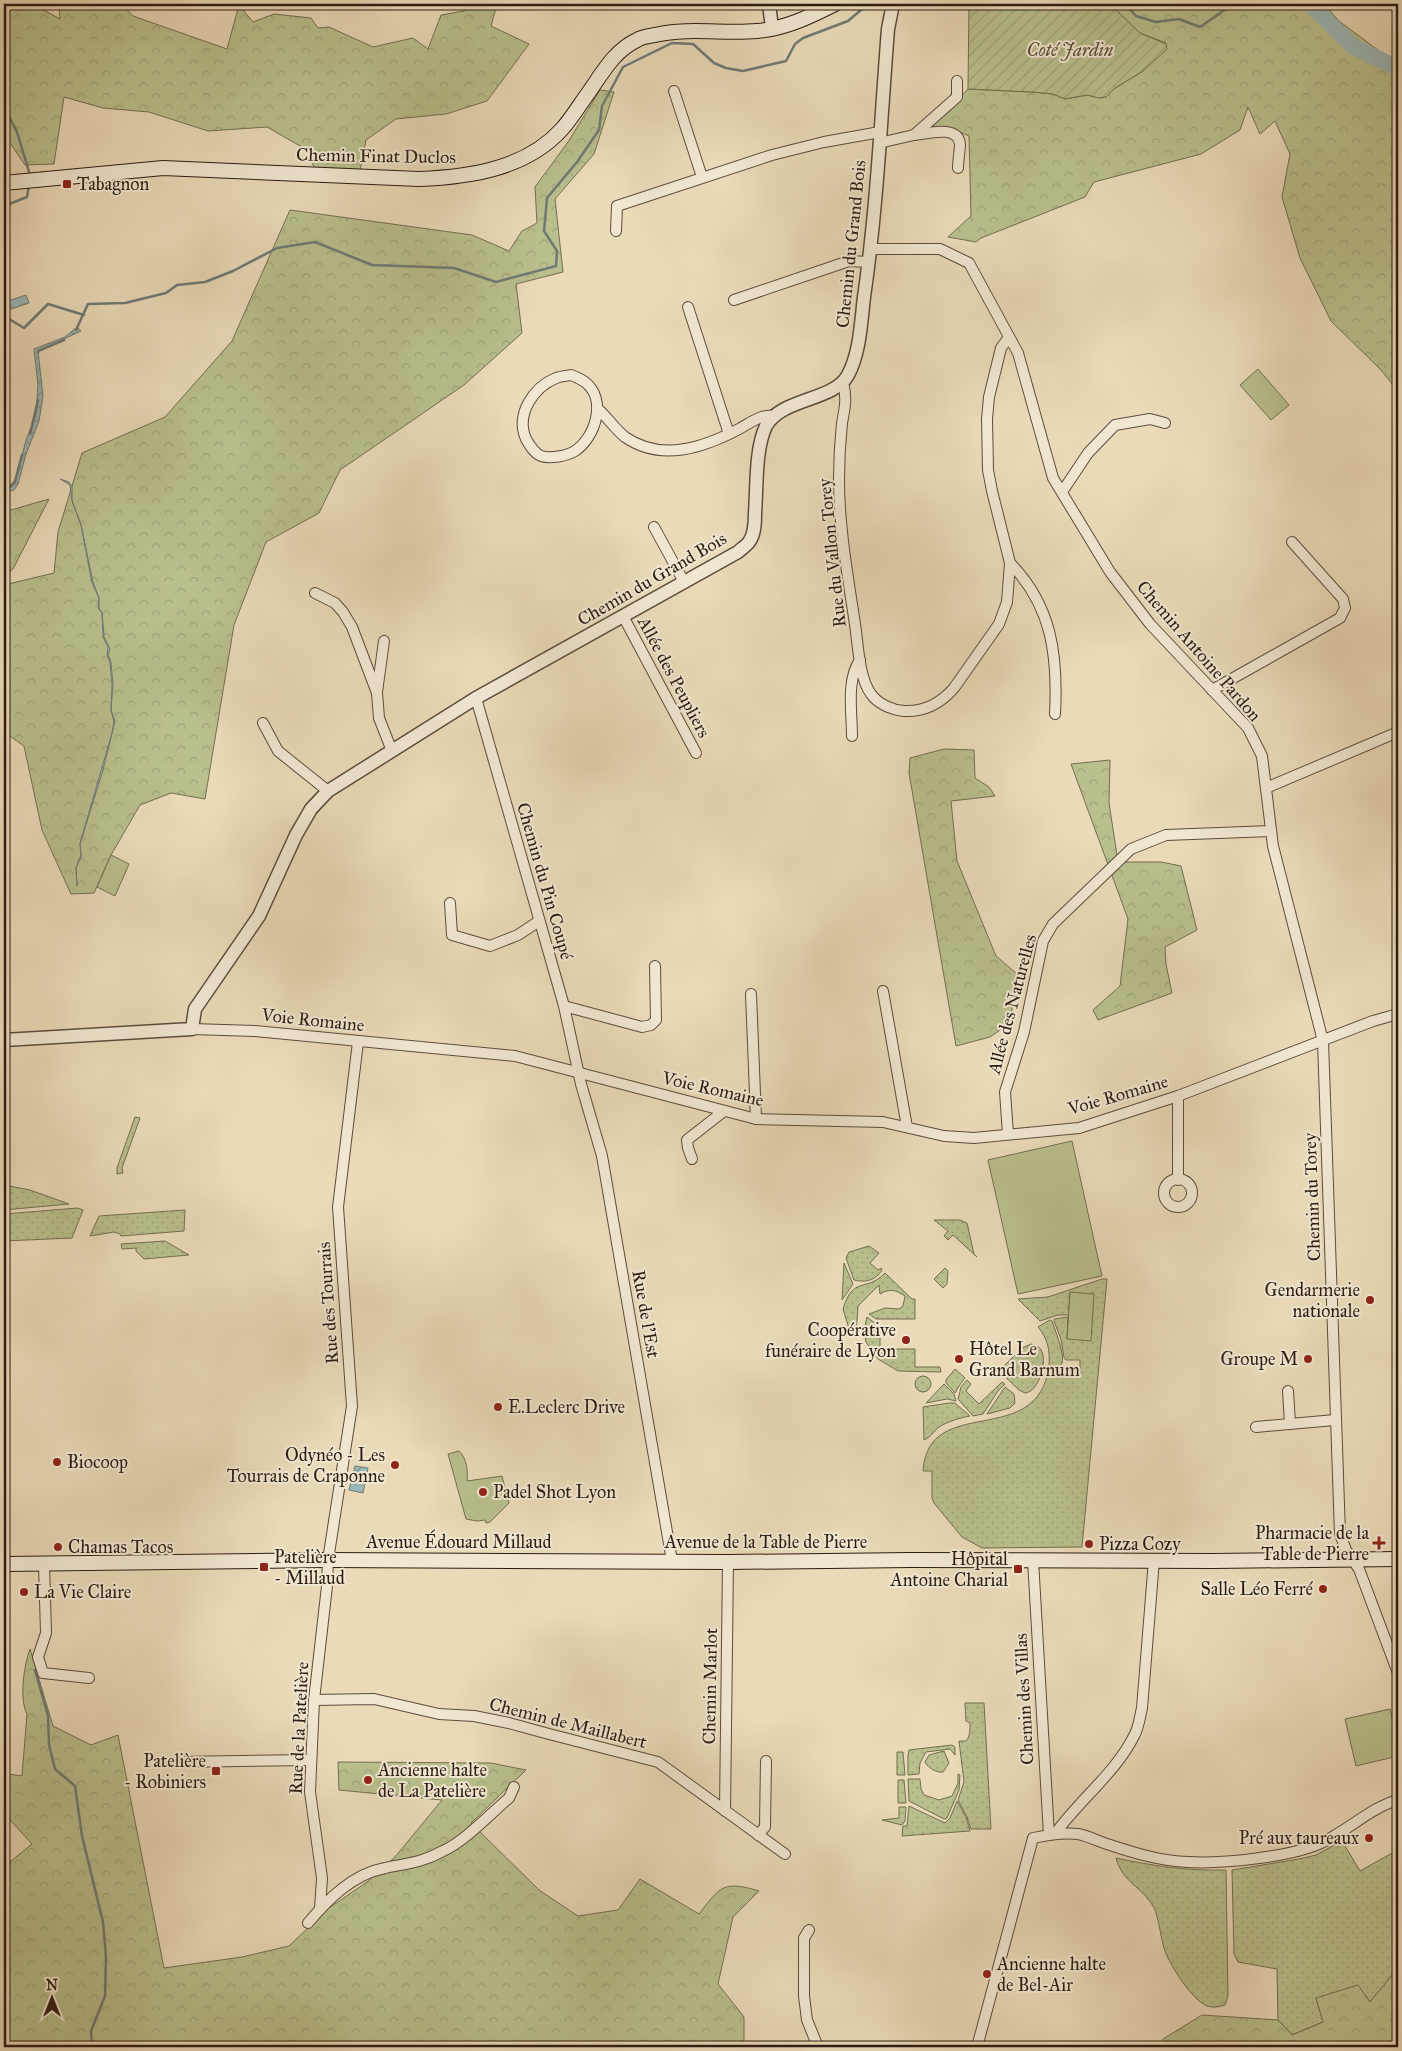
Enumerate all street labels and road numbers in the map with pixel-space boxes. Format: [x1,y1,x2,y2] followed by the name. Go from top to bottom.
[296,144,456,168] street label: Chemin Finat Duclos
[831,159,871,329] street label: Chemin du Grand Bois
[813,477,851,629] street label: Rue du Vallon Torey
[573,527,731,631] street label: Chemin du Grand Bois
[1132,576,1266,726] street label: Chemin Antoine Pardon
[632,612,715,741] street label: Allée des Peupliers
[512,800,578,963] street label: Chemin du Pin Coupé
[982,932,1041,1077] street label: Allée des Naturelles
[259,1004,366,1036] street label: Voie Romaine
[659,1066,766,1111] street label: Voie Romaine
[1064,1070,1171,1120] street label: Voie Romaine
[1299,1132,1325,1262] street label: Chemin du Torey
[313,1241,343,1365] street label: Rue des Tourrais
[627,1268,665,1360] street label: Rue de l'Est
[365,1529,552,1553] street label: Avenue Édouard Millaud
[664,1531,867,1553] street label: Avenue de la Table de Pierre
[698,1627,722,1744] street label: Chemin Marlot
[1010,1633,1038,1765] street label: Chemin des Villas
[285,1661,313,1795] street label: Rue de la Patelière
[487,1693,650,1753] street label: Chemin de Maillabert

